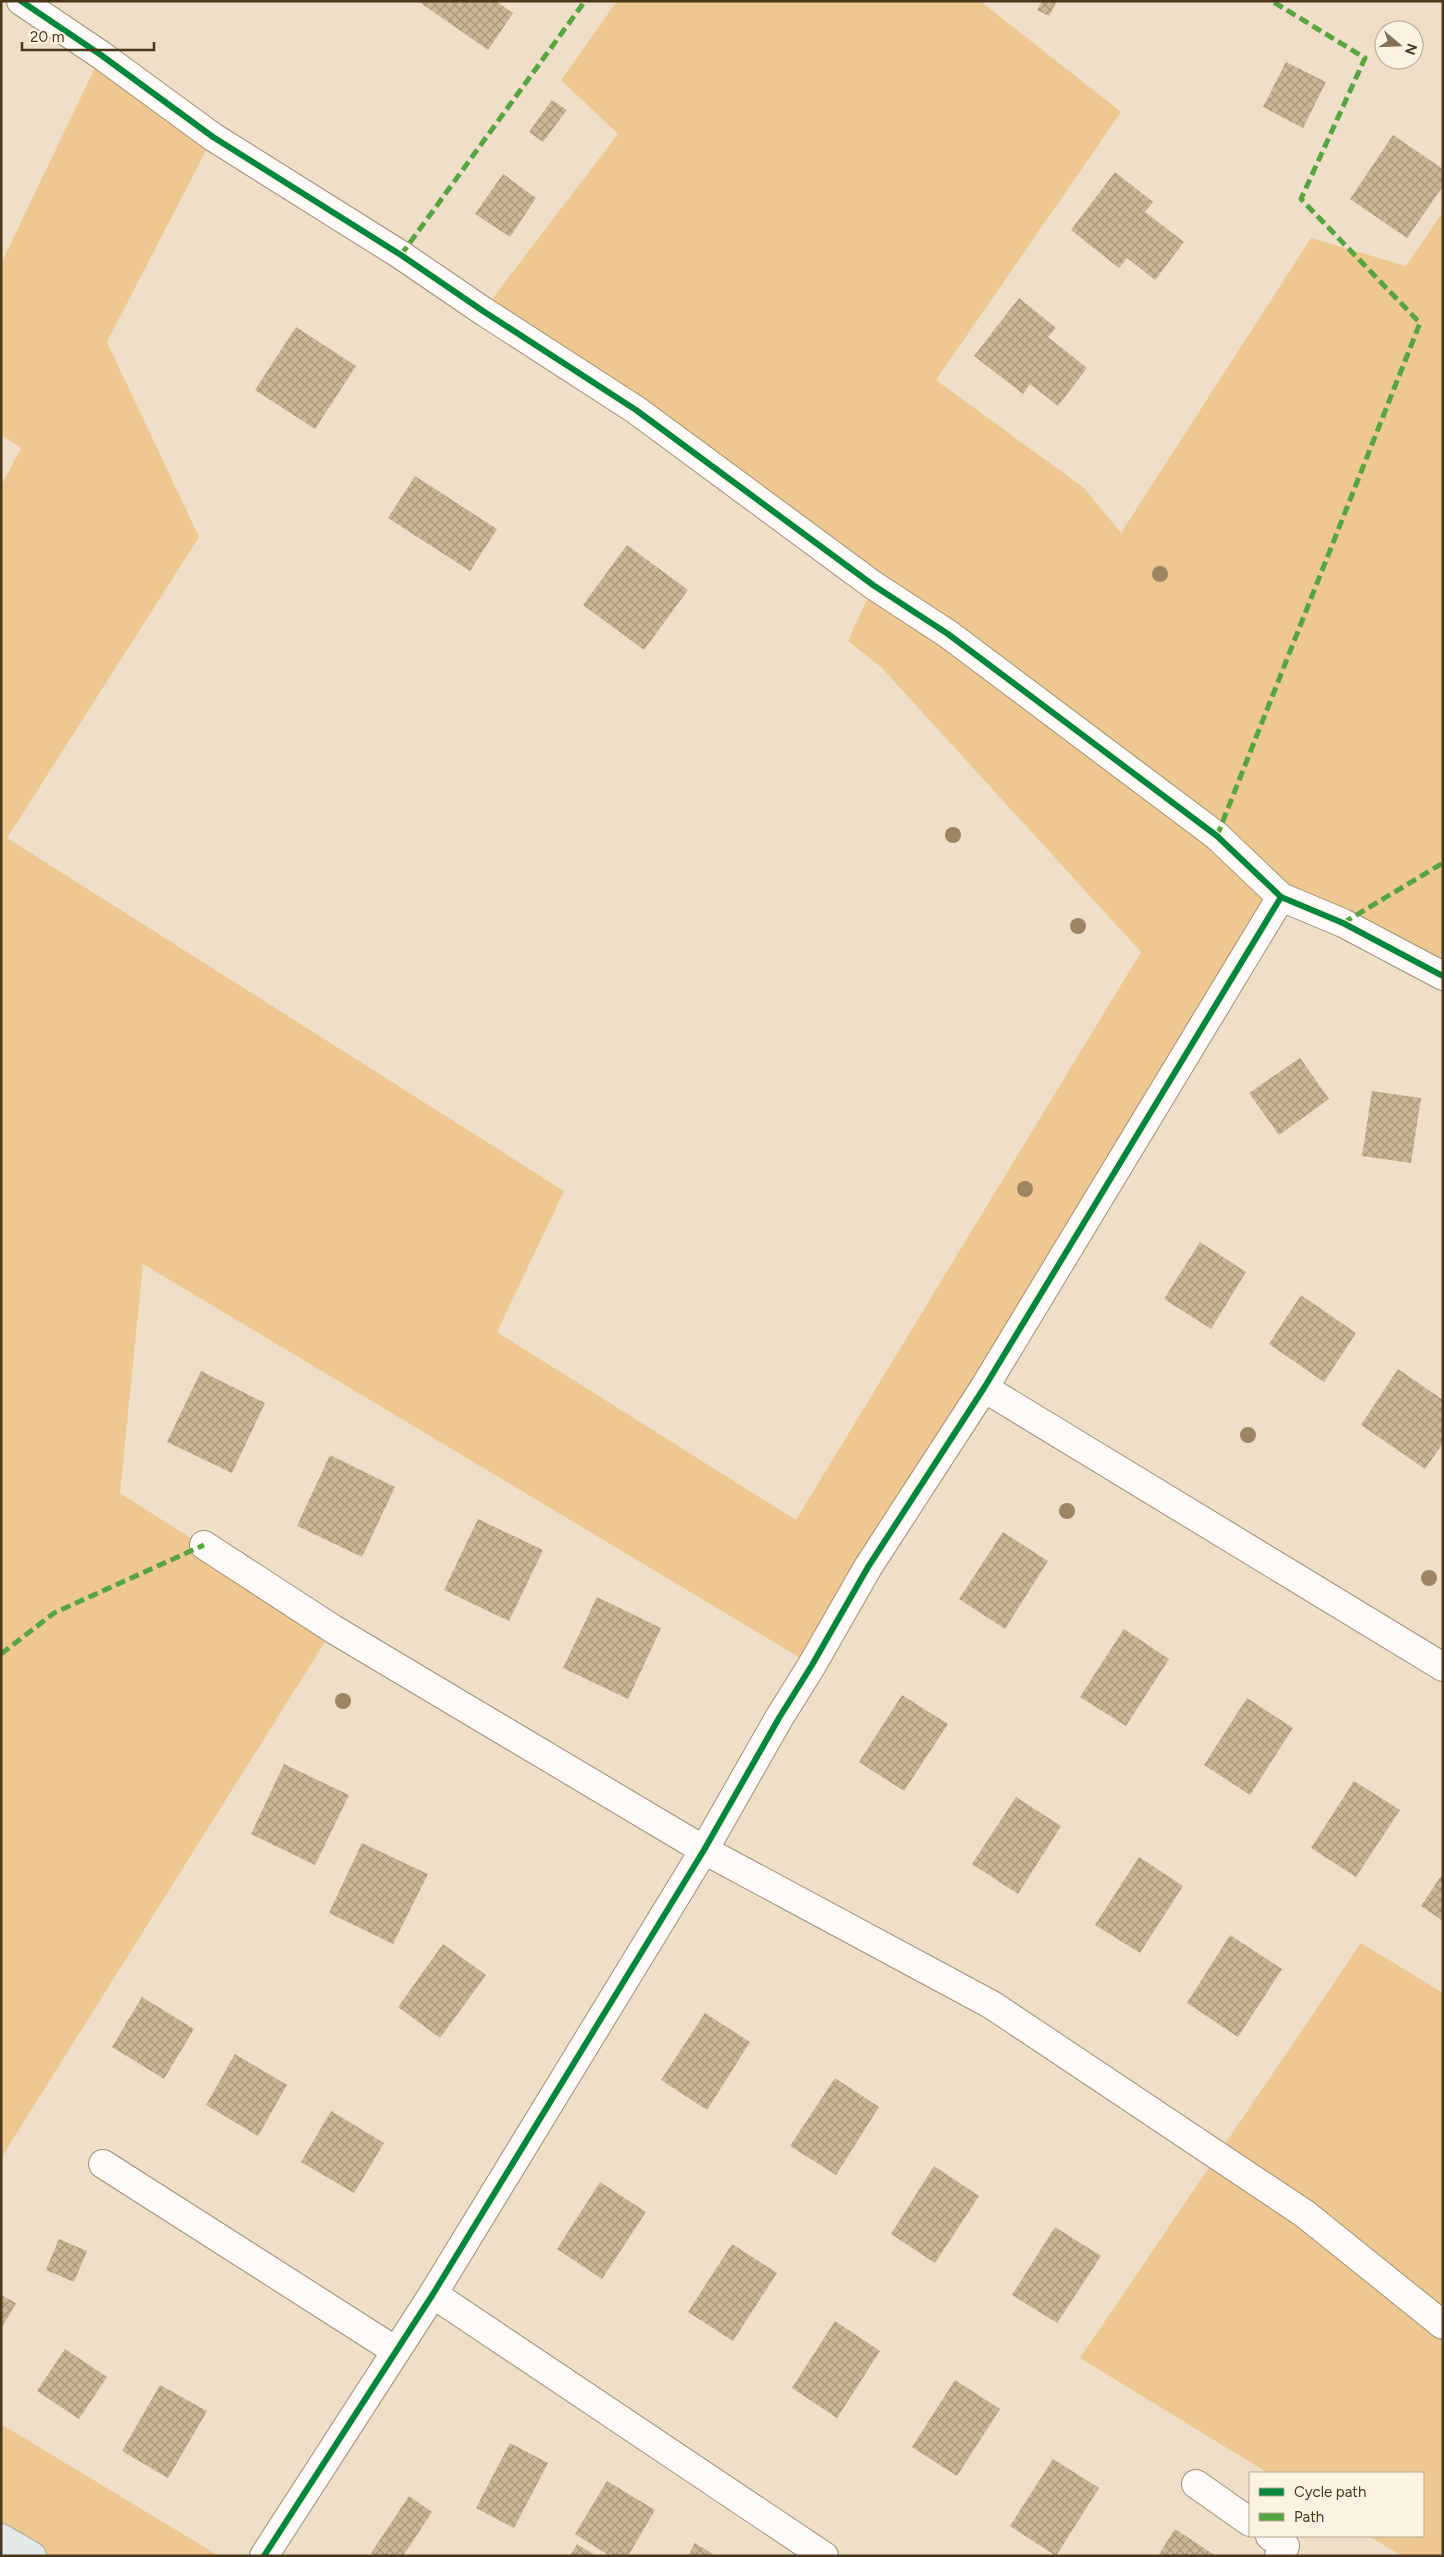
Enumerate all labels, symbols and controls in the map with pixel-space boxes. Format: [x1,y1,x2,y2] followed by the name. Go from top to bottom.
[22,20,155,52] scale bar
[1374,20,1424,70] north arrow
[30,28,64,46] text: 20 m
[1401,41,1421,57] text: N
[1249,2472,1424,2537] legend
[1294,2483,1366,2501] text: Cycle path
[1294,2508,1324,2526] text: Path

